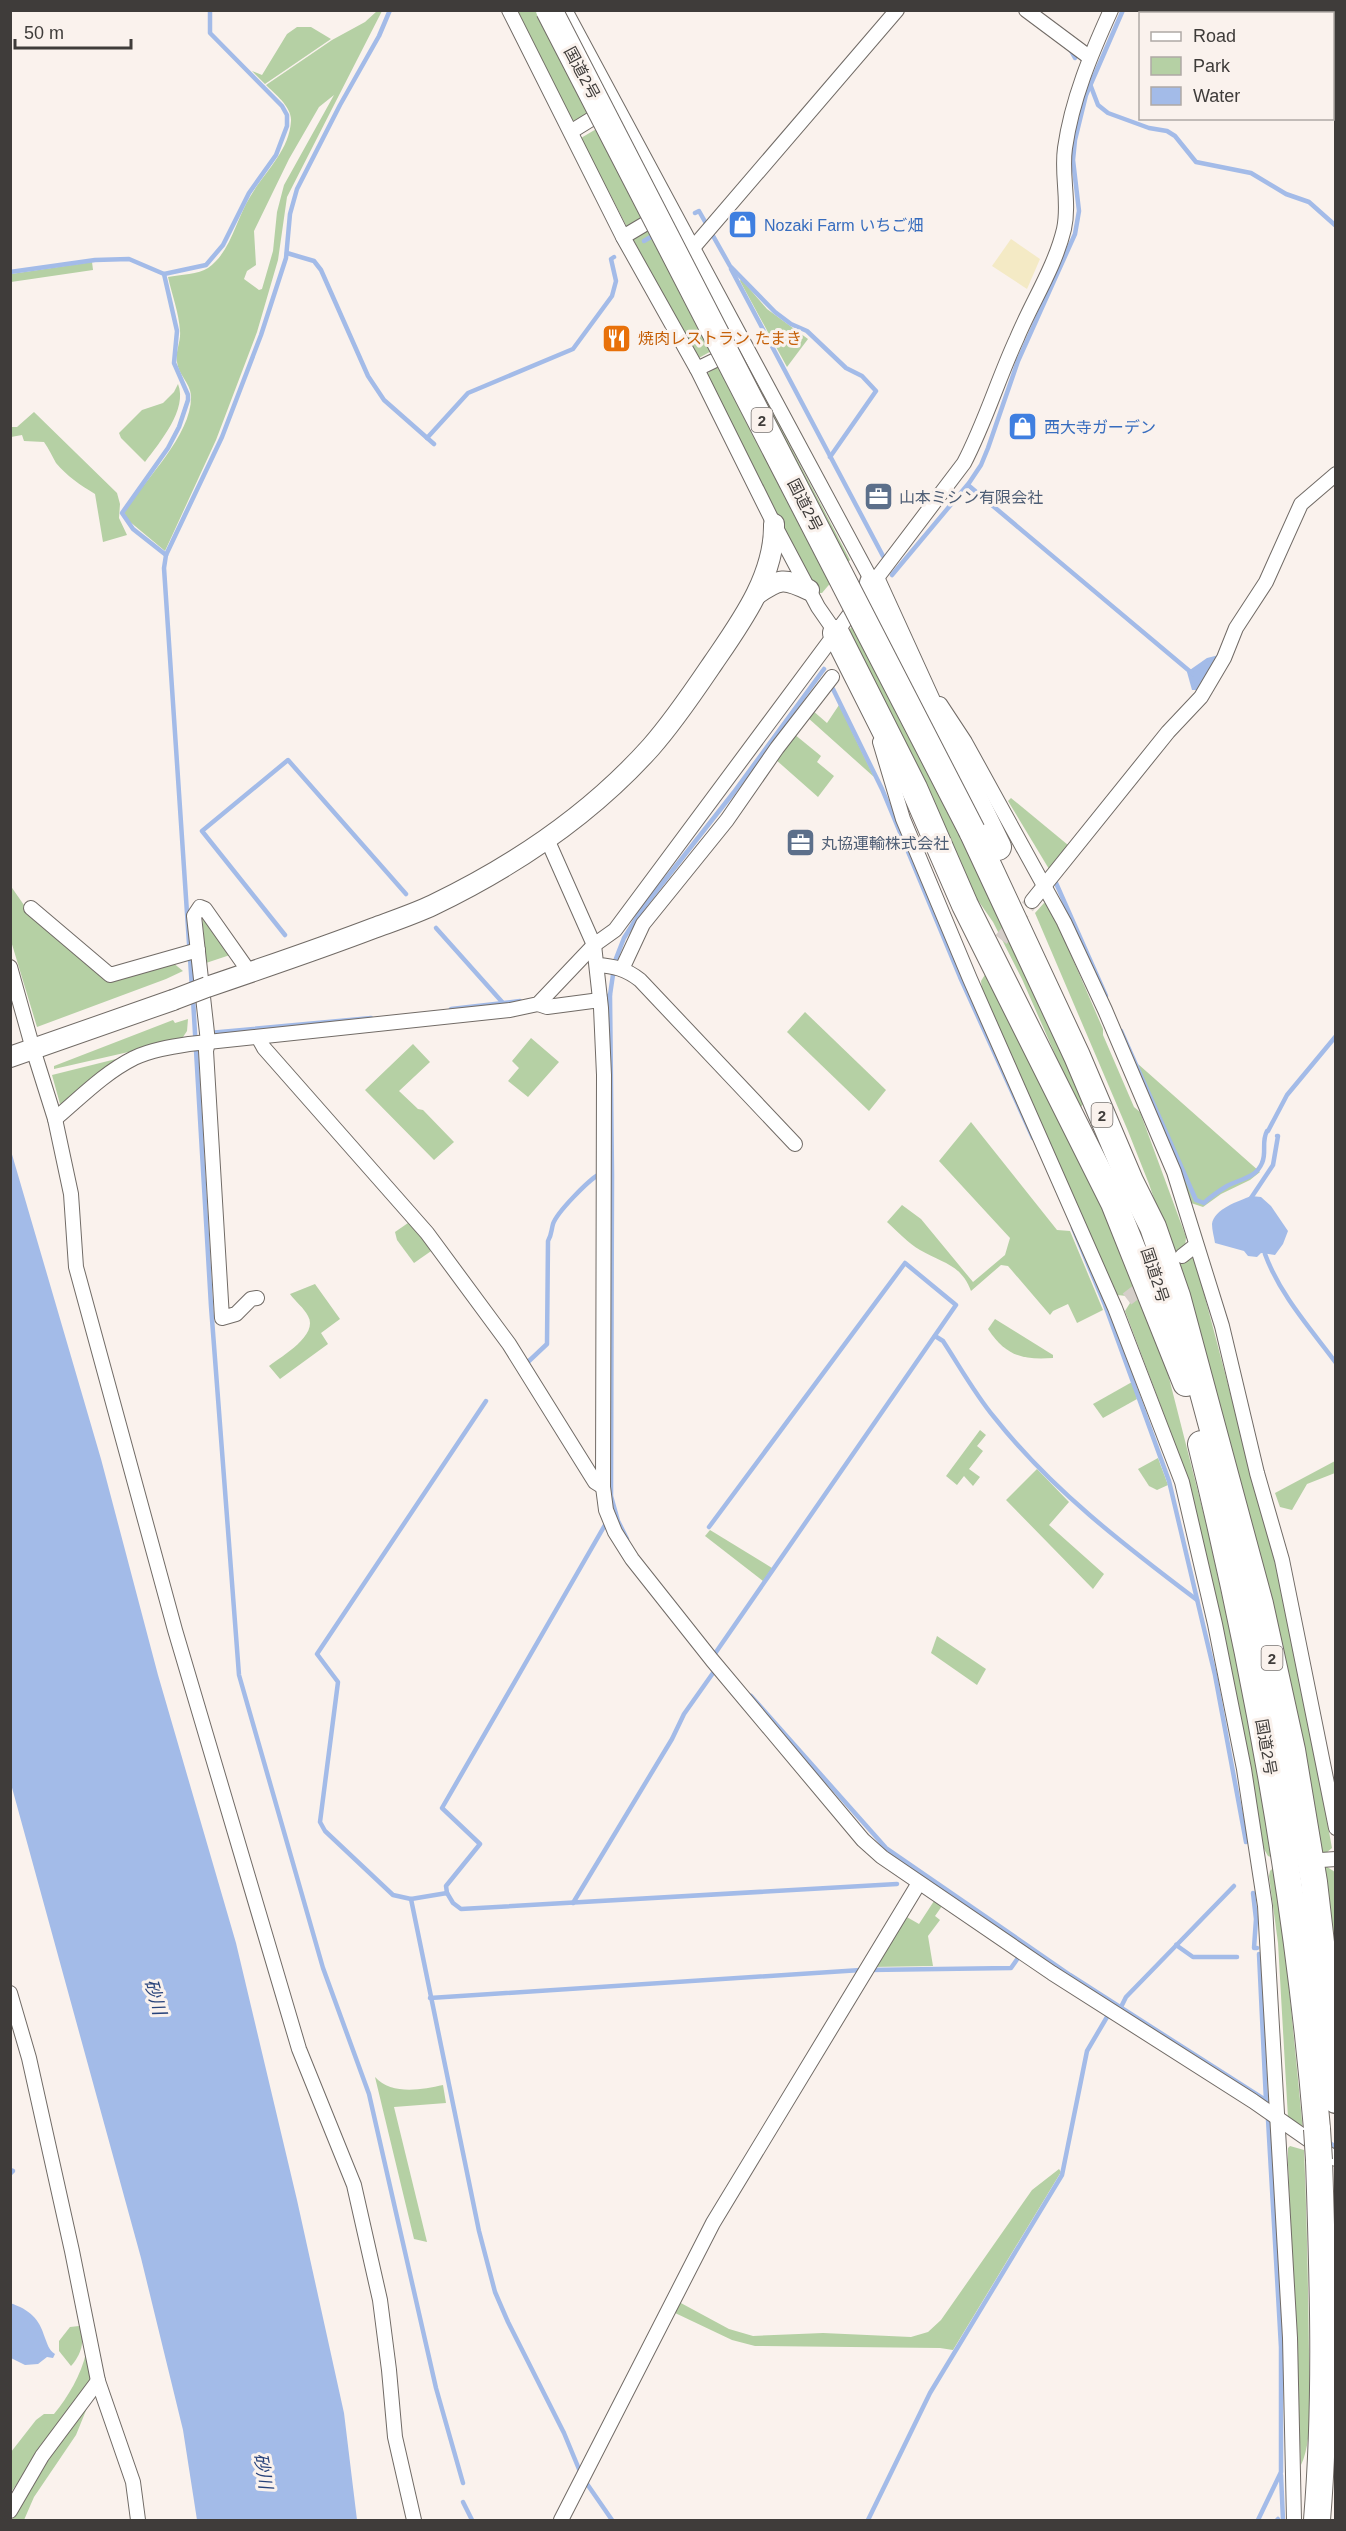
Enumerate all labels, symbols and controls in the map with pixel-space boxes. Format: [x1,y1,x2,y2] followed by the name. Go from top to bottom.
[15,12,130,50] scale bar
[1139,12,1334,120] legend
[24,23,64,43] text: 50 m
[1193,26,1236,46] text: Road
[561,44,603,102] street label: 国道2号
[1193,56,1231,76] text: Park
[1193,86,1240,106] text: Water
[727,209,759,241] shop icon: Nozaki Farm いちご畑
[764,217,923,234] place label: Nozaki Farm いちご畑
[601,322,633,354] restaurant icon: 焼肉レストラン たまき
[638,330,802,347] place label: 焼肉レストラン たまき
[752,408,772,432] road number: 2
[1007,411,1039,443] shop icon: 西大寺ガーデン
[1044,419,1156,436] place label: 西大寺ガーデン
[785,476,825,534] street label: 国道2号
[862,481,894,513] office icon: 山本ミシン有限会社
[899,489,1043,506] place label: 山本ミシン有限会社
[784,827,816,859] office icon: 丸協運輸株式会社
[821,835,949,852] place label: 丸協運輸株式会社
[1092,1103,1112,1127] road number: 2
[1138,1245,1172,1305] street label: 国道2号
[1262,1646,1282,1670] road number: 2
[1253,1718,1279,1776] street label: 国道2号
[140,1977,170,2019] water label: 砂川
[250,2452,276,2492] water label: 砂川

